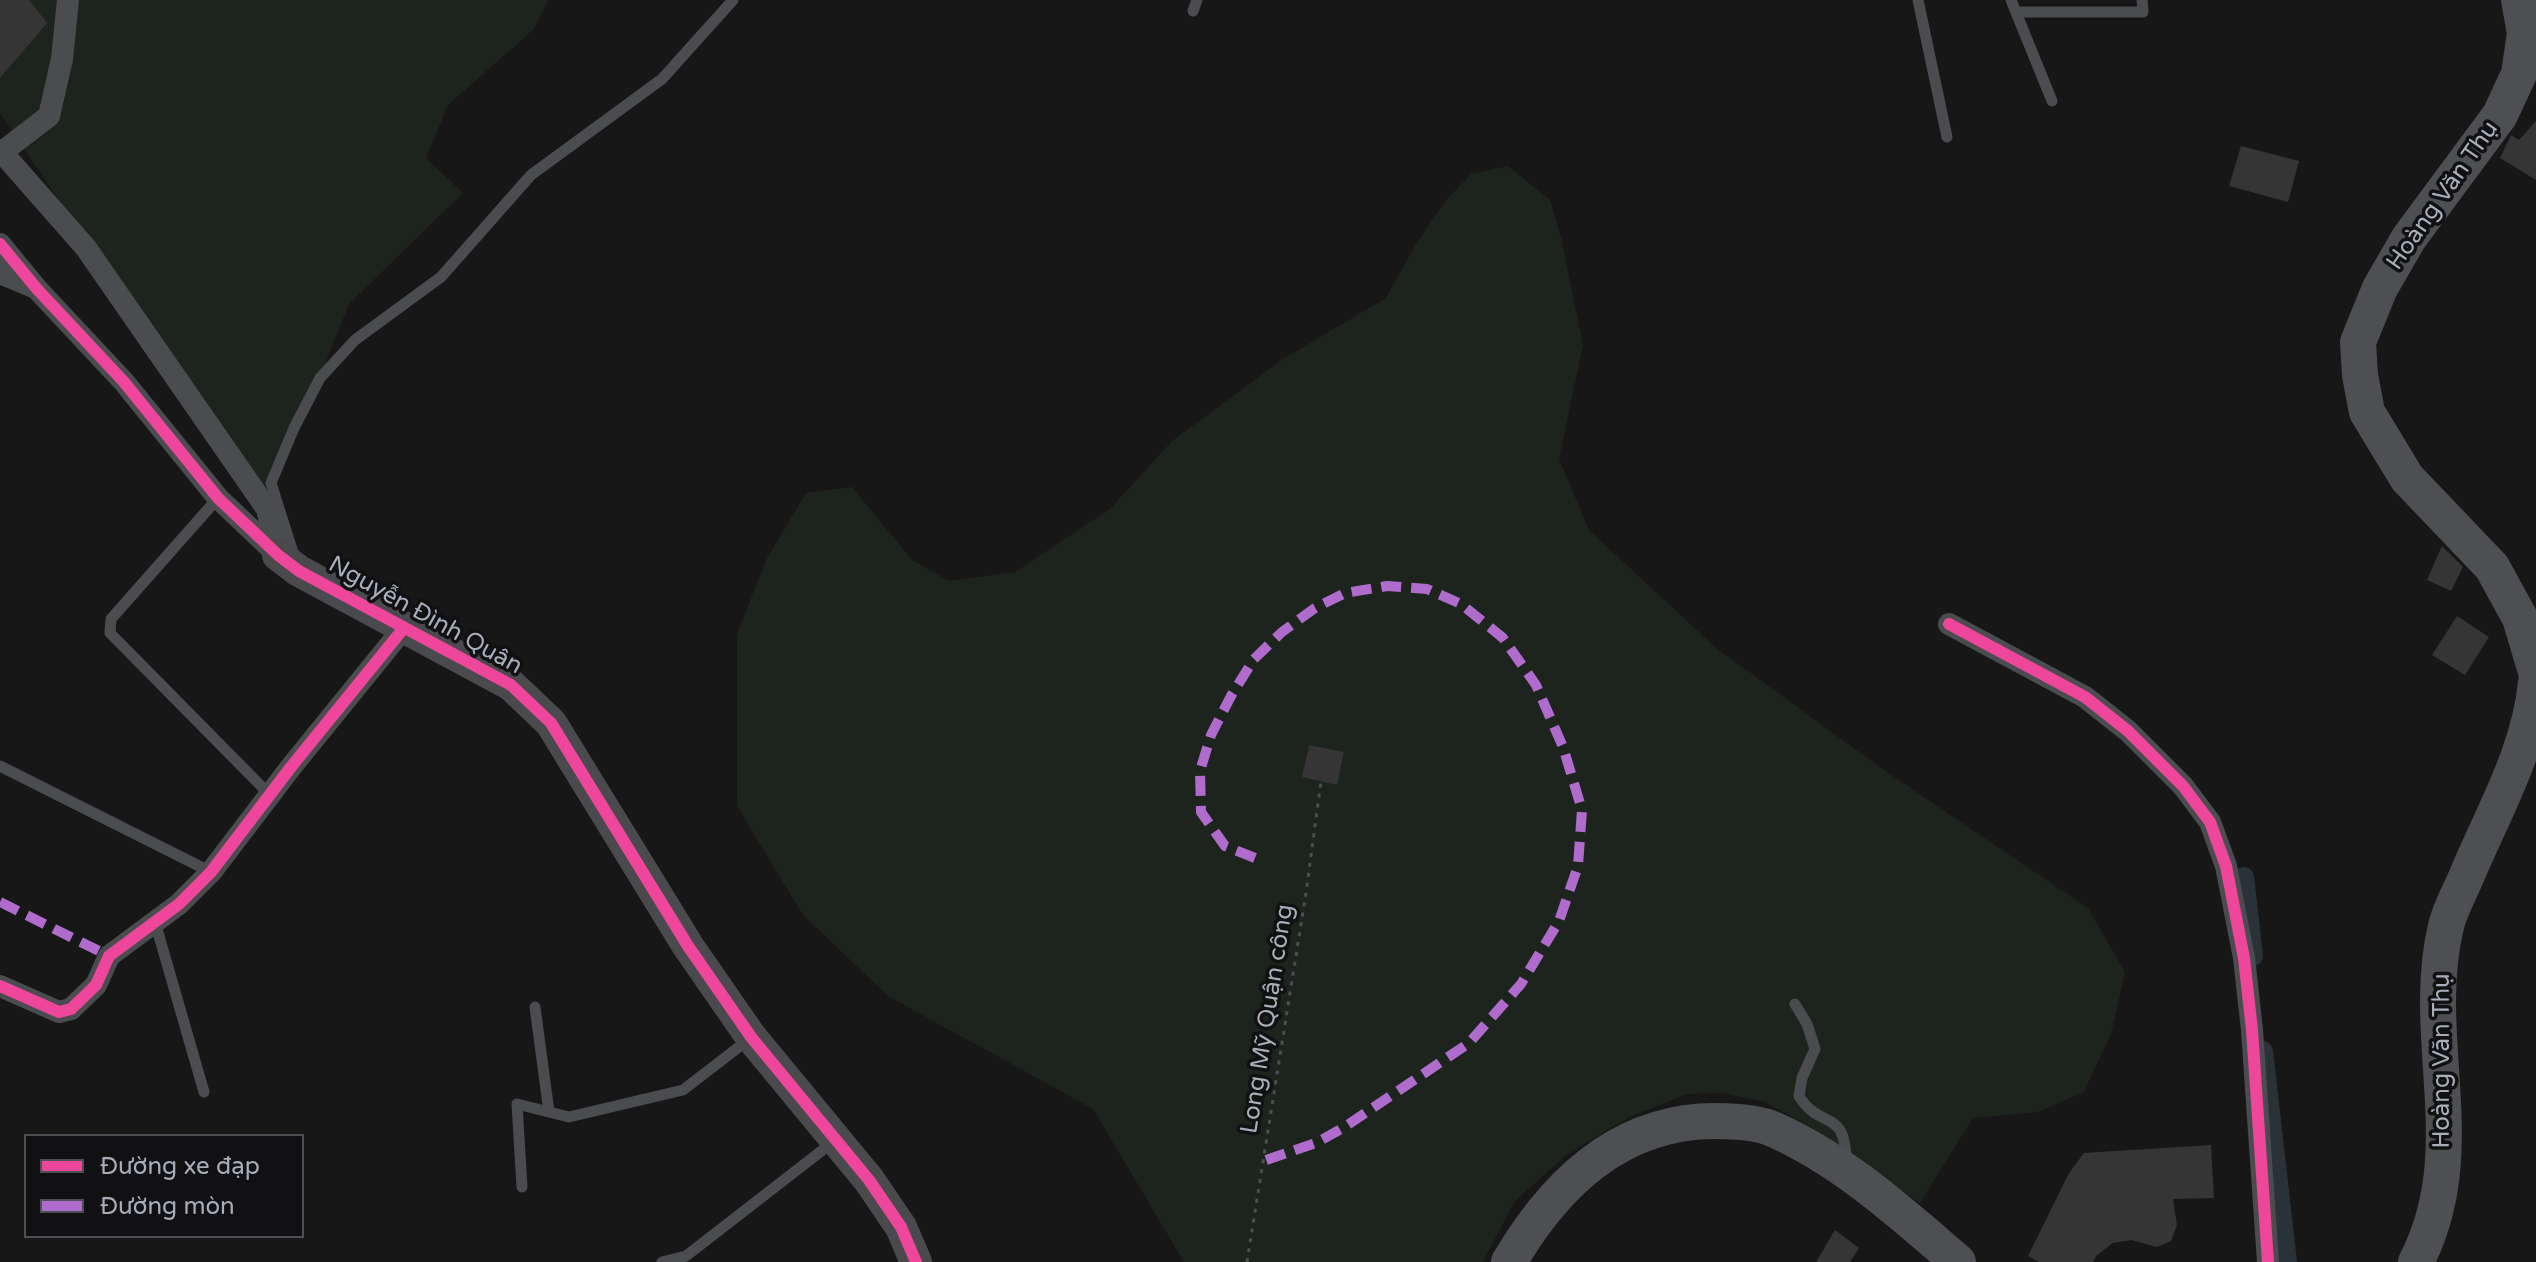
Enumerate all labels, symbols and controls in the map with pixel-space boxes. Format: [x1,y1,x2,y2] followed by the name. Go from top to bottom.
[2381,116,2505,276] street label: Hoàng Văn Thụ
[323,551,527,681] street label: Nguyễn Đình Quân
[1236,902,1300,1136] street label: Long Mỹ Quận công
[2429,973,2457,1149] street label: Hoàng Văn Thụ
[24,1134,304,1238] legend
[100,1152,260,1181] text: Đường xe đạp
[100,1192,235,1221] text: Đường mòn

